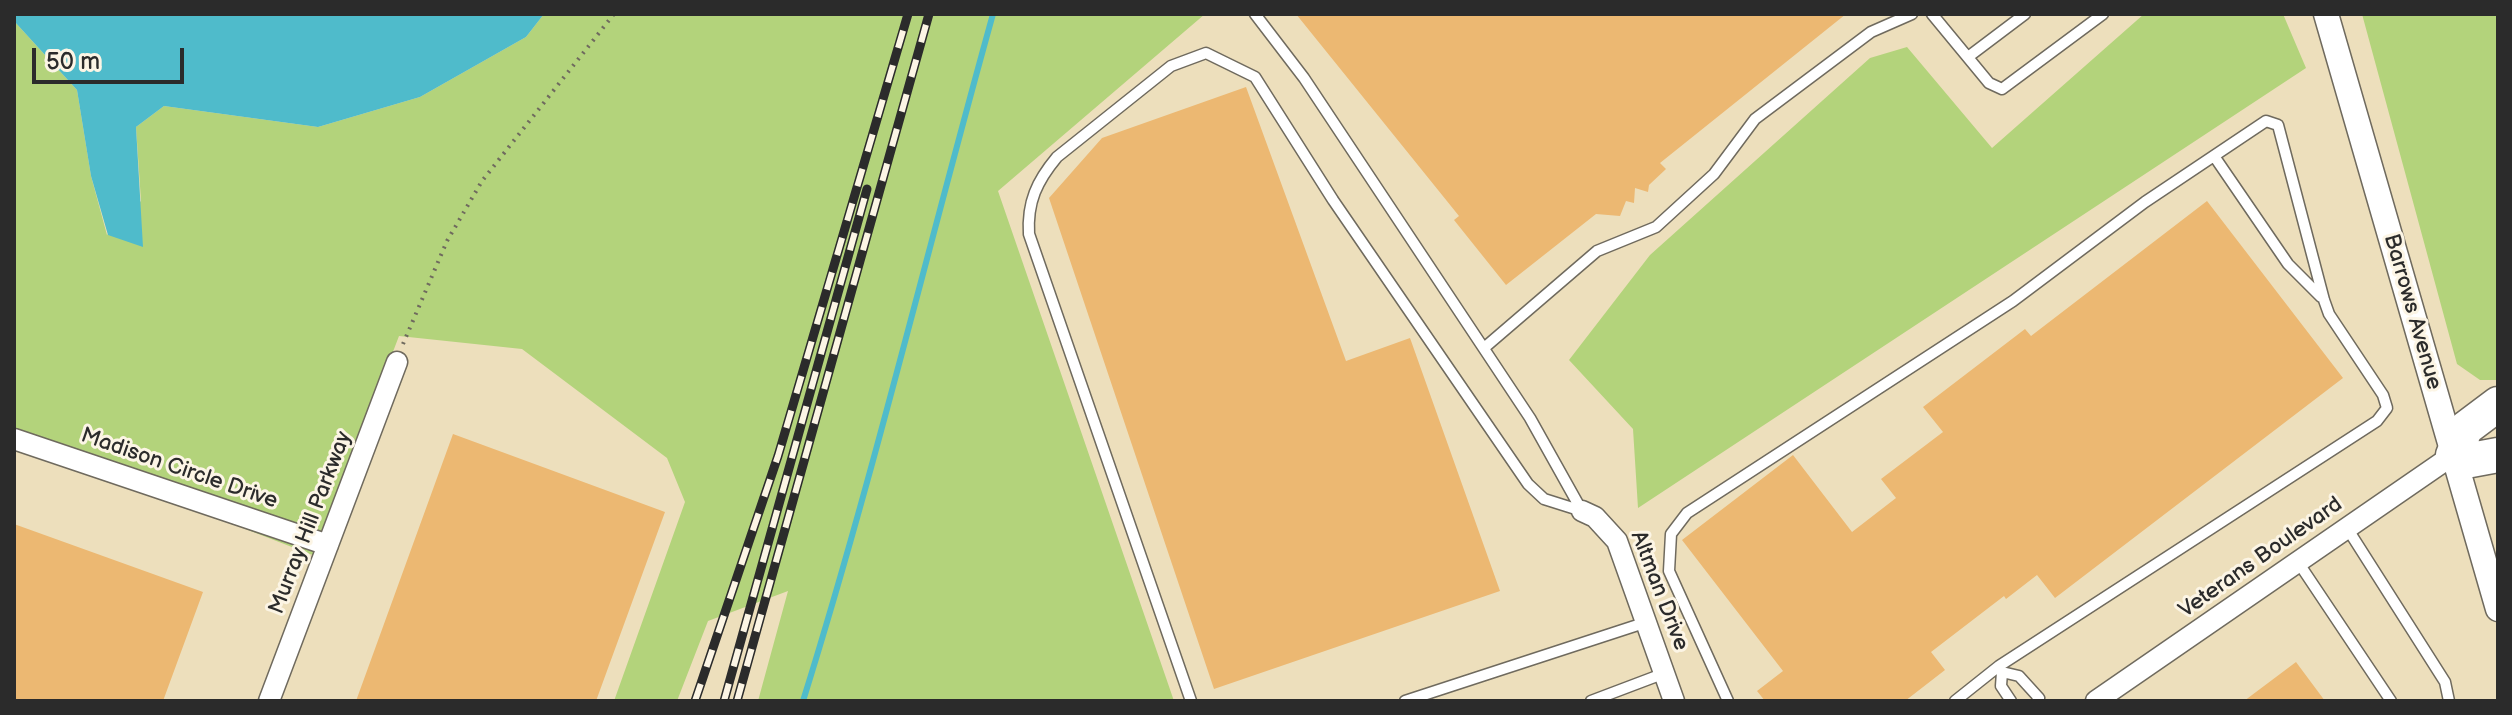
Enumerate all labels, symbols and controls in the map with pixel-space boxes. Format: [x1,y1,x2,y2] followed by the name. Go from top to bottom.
[36,32,188,82] scale bar
[46,47,100,76] text: 50 m
[2377,231,2447,393] street label: Barrows Avenue
[77,423,281,515] street label: Madison Circle Drive
[264,428,358,618] street label: Murray Hill Parkway
[2174,492,2348,624] street label: Veterans Boulevard
[1624,528,1694,654] street label: Altman Drive

